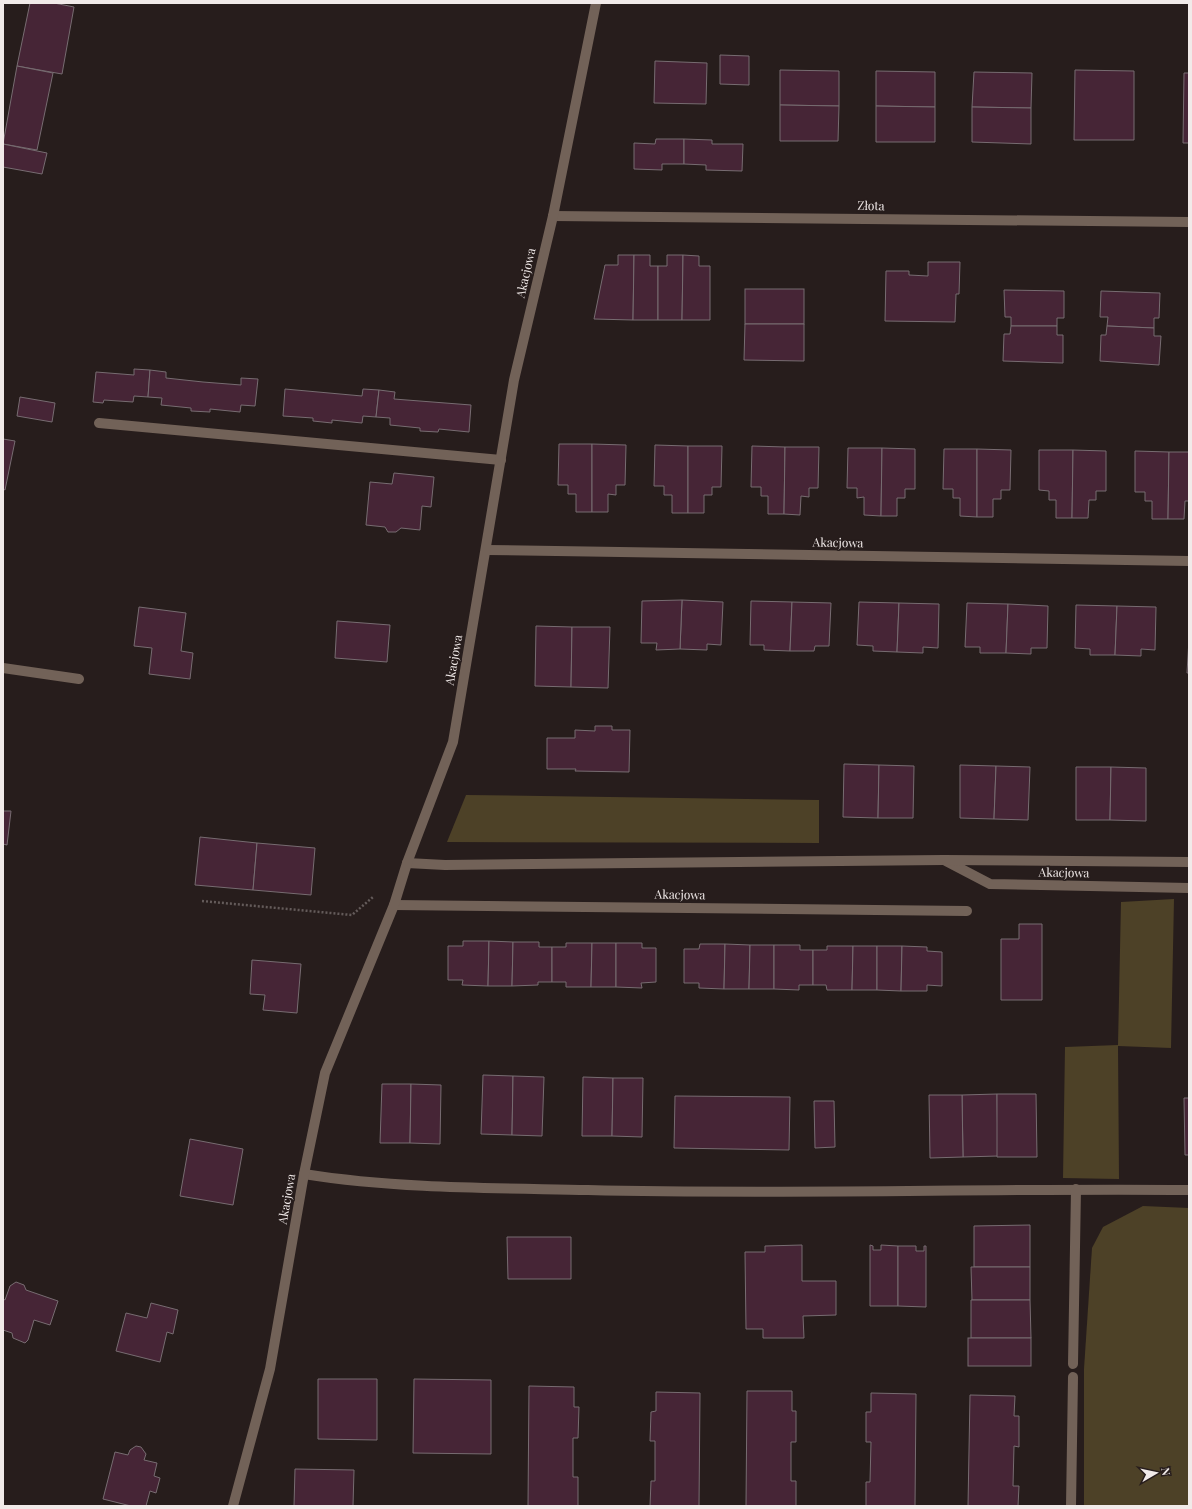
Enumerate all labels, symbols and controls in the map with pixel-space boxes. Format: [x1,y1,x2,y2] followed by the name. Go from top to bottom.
[857,197,885,213] street label: Złota
[511,246,539,300] street label: Akacjowa
[812,534,864,550] street label: Akacjowa
[441,633,465,687] street label: Akacjowa
[1038,864,1090,880] street label: Akacjowa
[654,886,706,902] street label: Akacjowa
[274,1172,298,1226] street label: Akacjowa
[1136,1453,1176,1493] north arrow
[1158,1466,1174,1477] text: N

